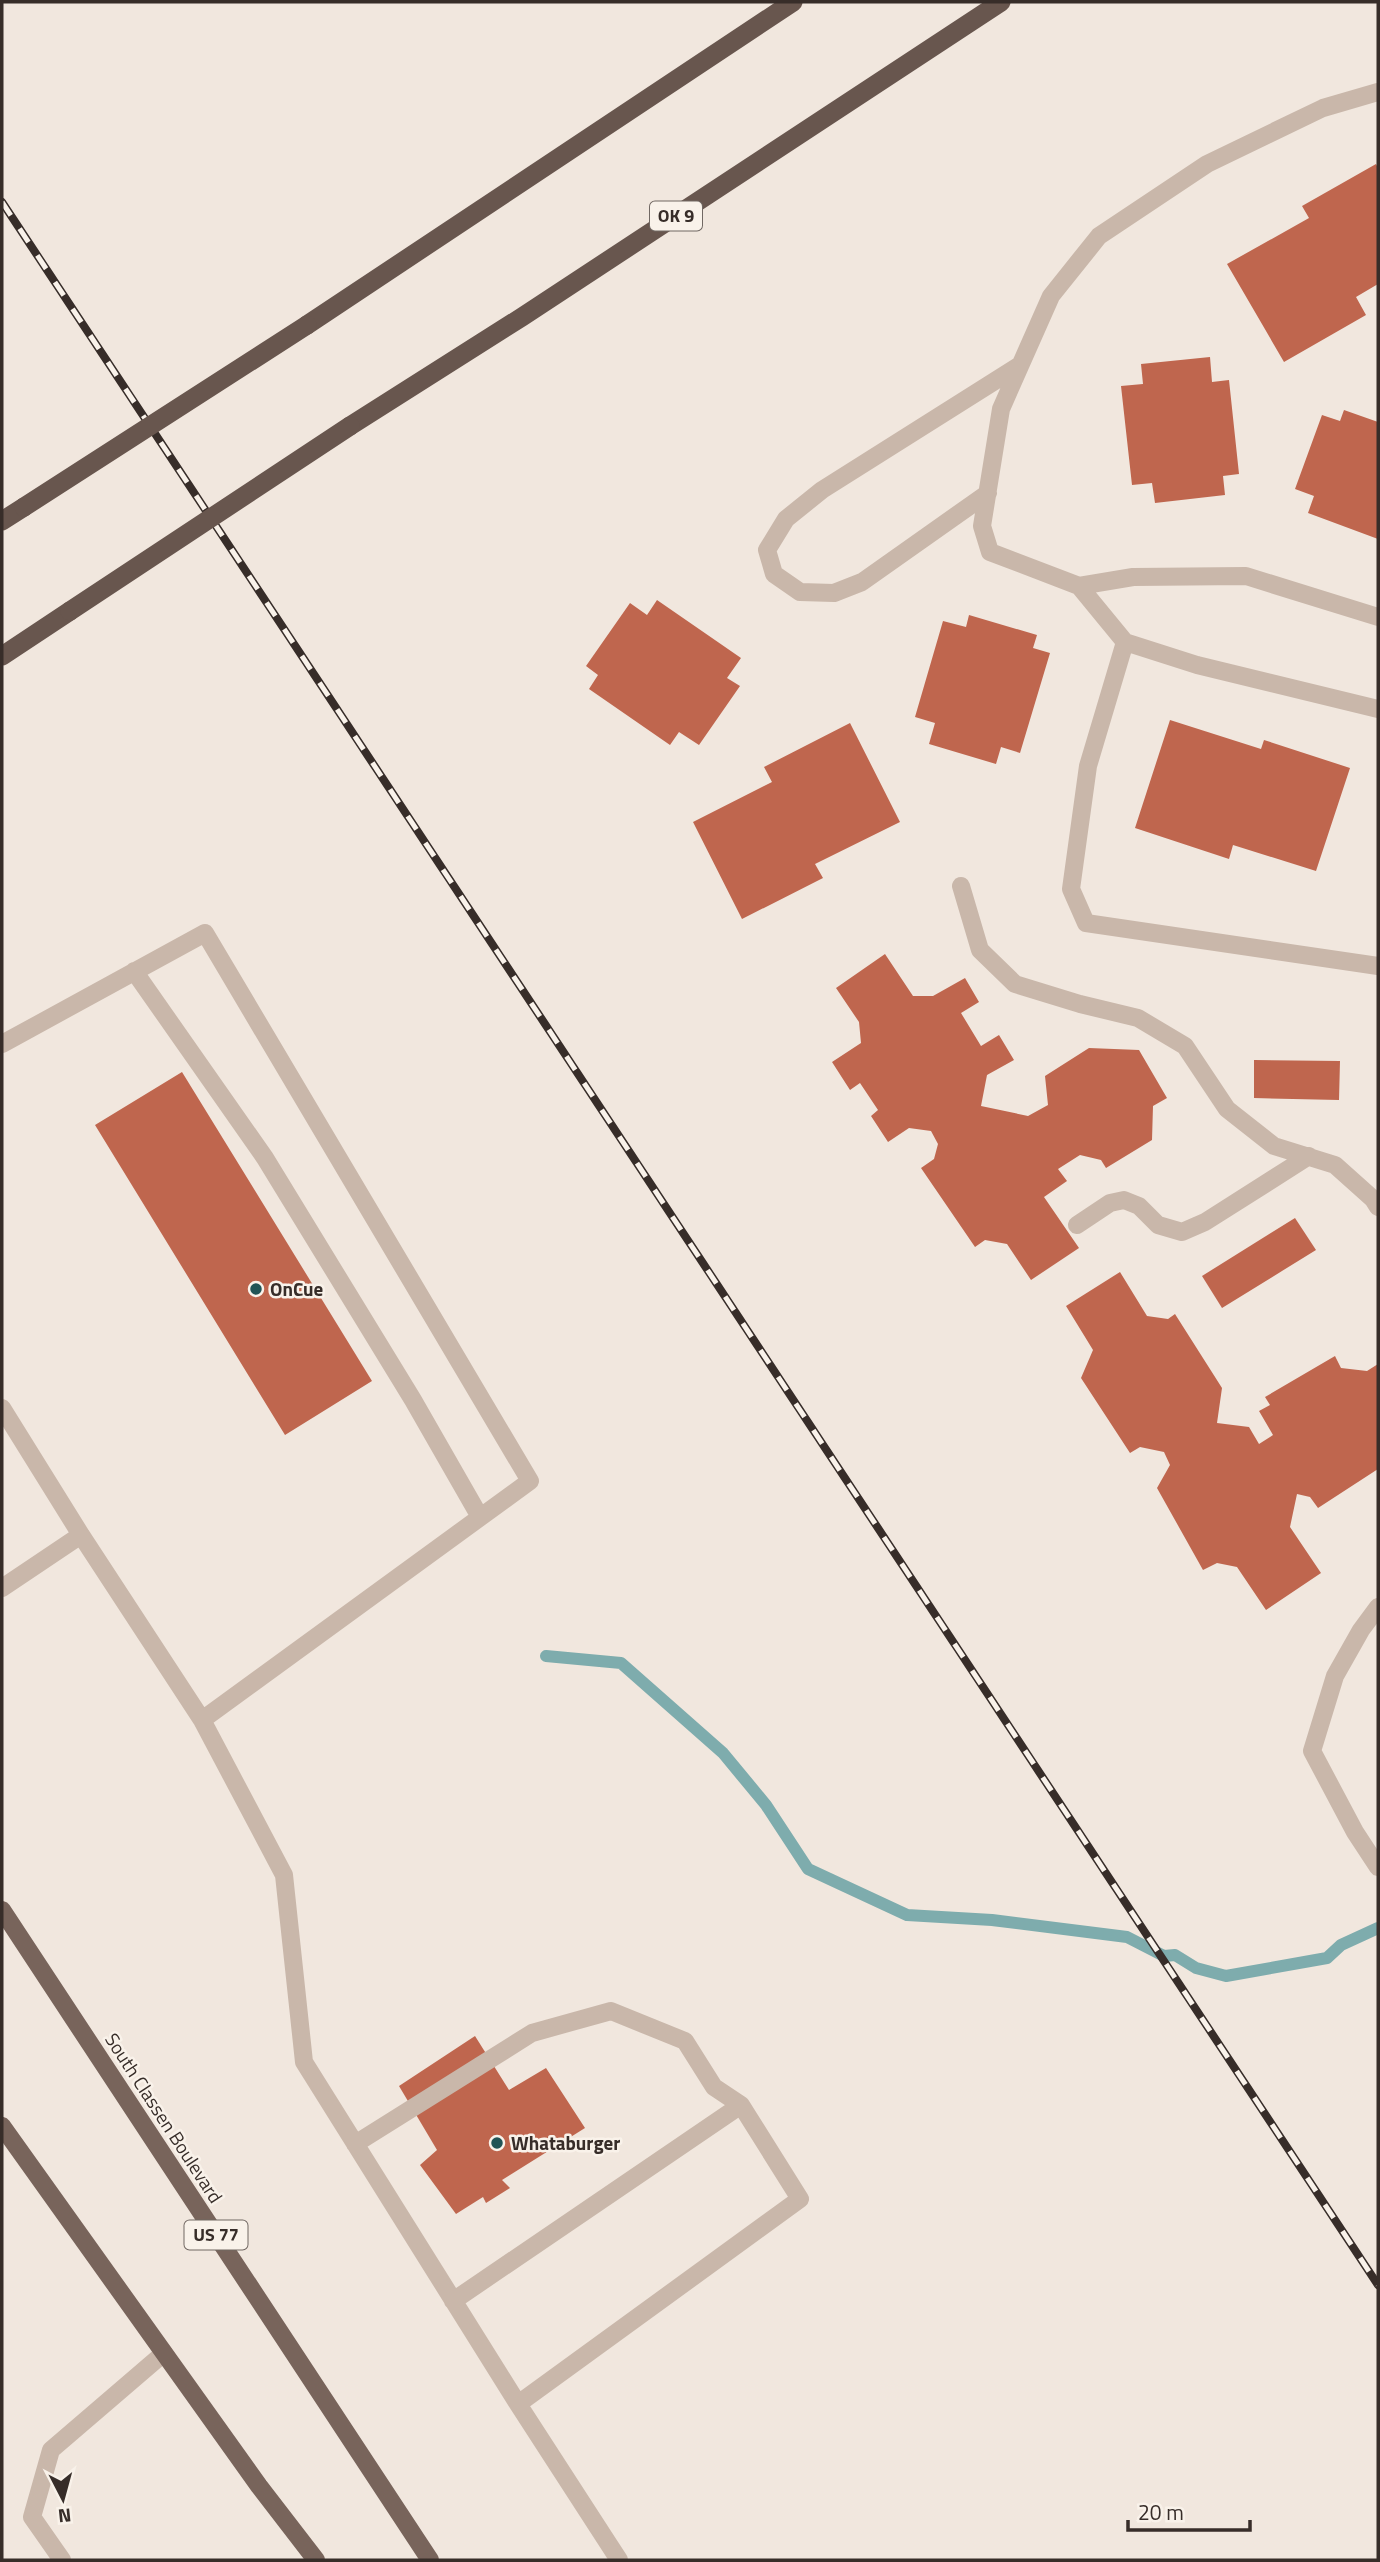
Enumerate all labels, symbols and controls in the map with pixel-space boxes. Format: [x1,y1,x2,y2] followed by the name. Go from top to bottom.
[650,202,702,230] road number: OK 9
[270,1274,324,1303] place label: OnCue
[248,1281,264,1297] marker: OnCue
[98,2027,230,2209] street label: South Classen Boulevard
[511,2128,620,2157] place label: Whataburger
[489,2135,505,2151] marker: Whataburger
[184,2220,248,2250] road number: US 77
[28,2464,98,2534] north arrow
[1128,2488,1250,2532] scale bar
[1138,2496,1184,2528] text: 20 m
[57,2501,73,2532] text: N

